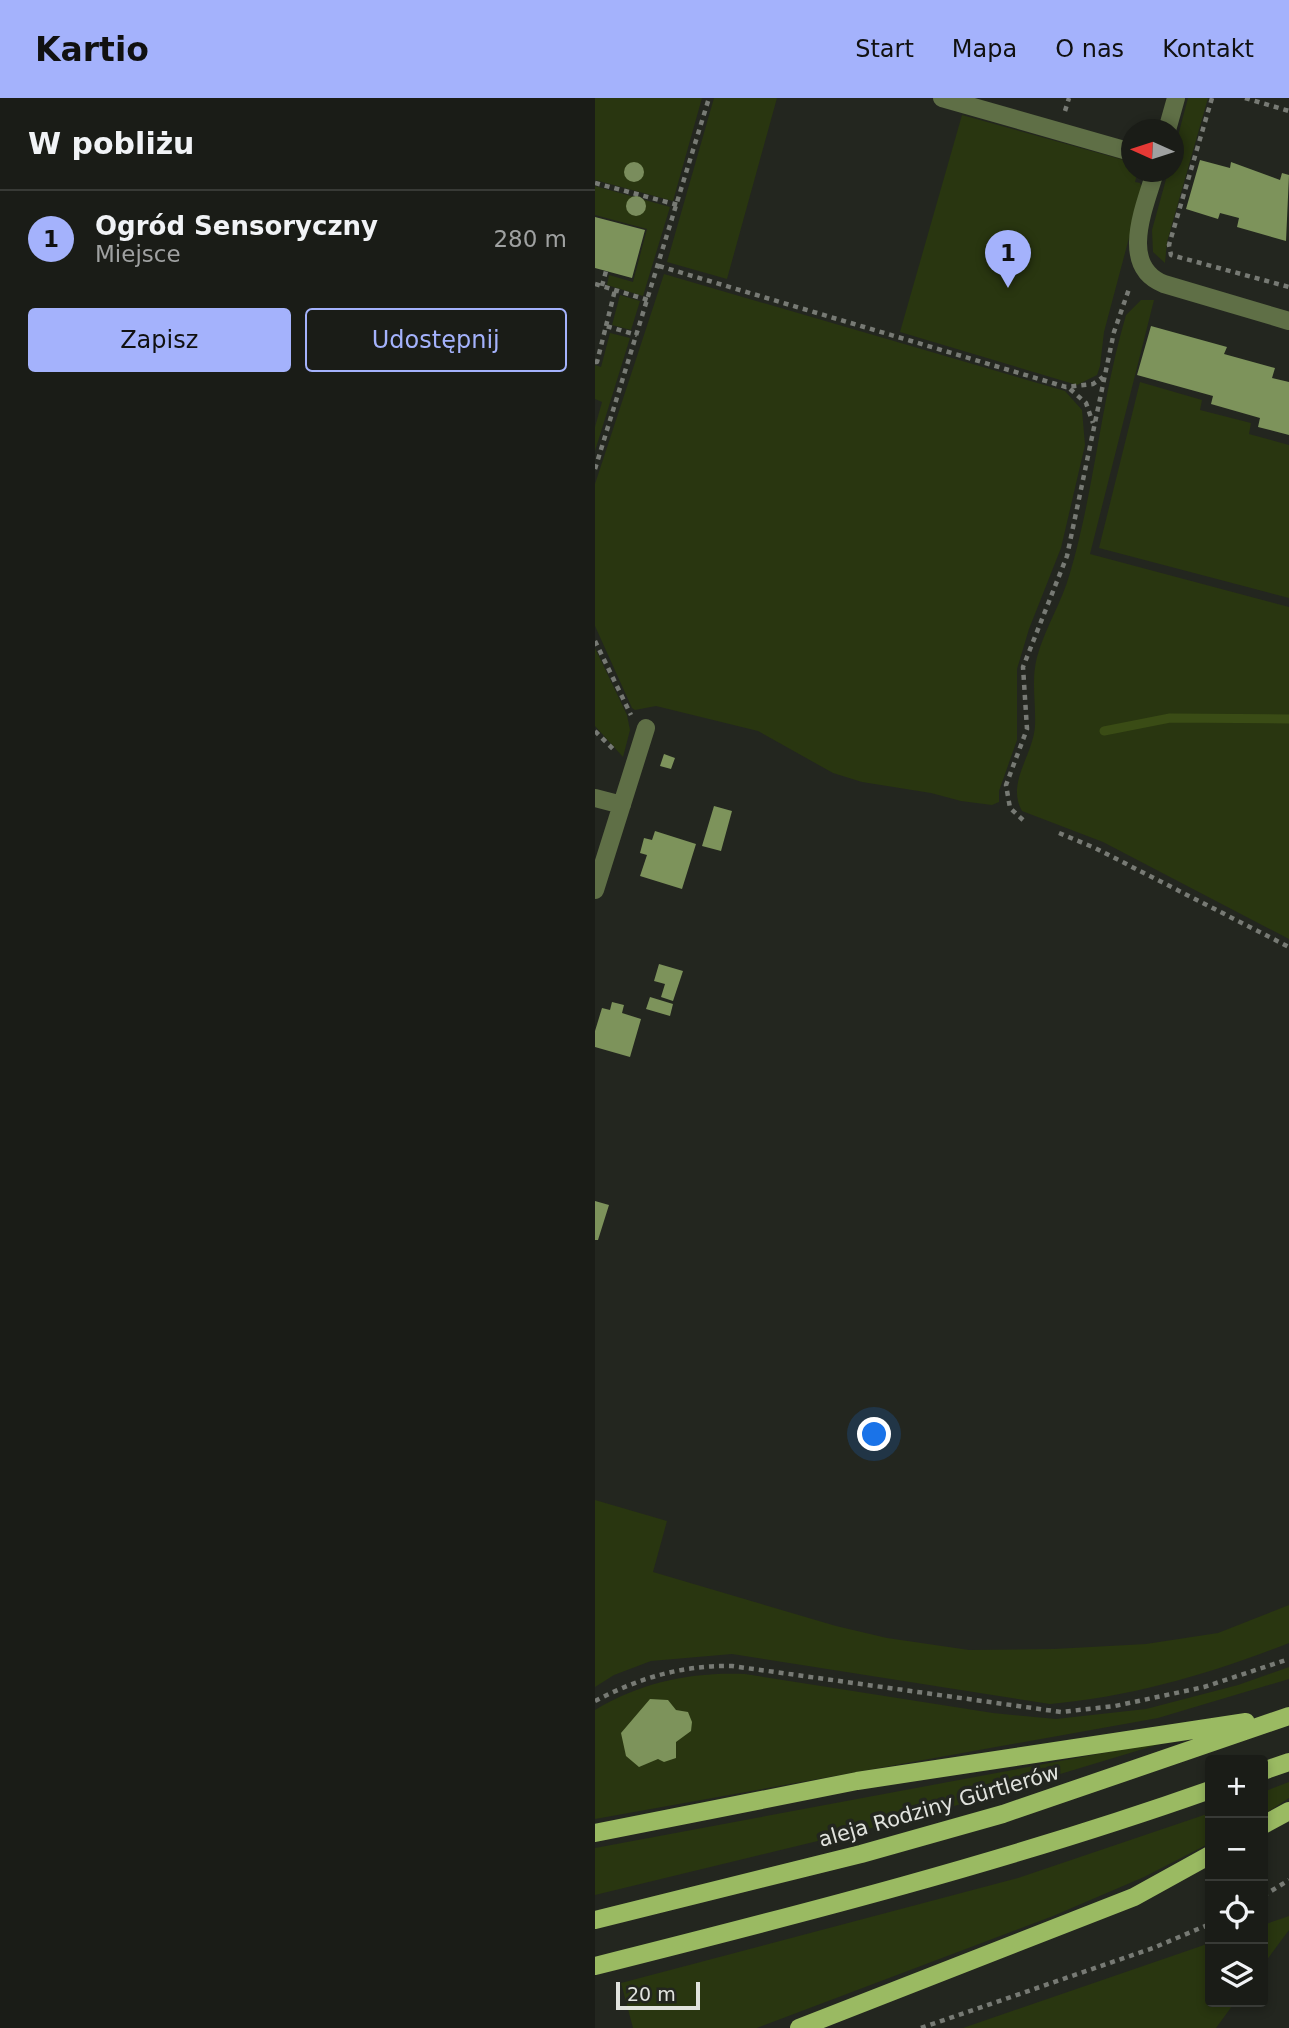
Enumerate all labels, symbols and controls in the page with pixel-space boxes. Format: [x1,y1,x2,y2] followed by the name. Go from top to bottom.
[35,30,149,69] text: Kartio
[855,35,914,63] text: Start
[952,35,1017,63] text: Mapa
[1055,35,1124,63] text: O nas
[1162,35,1254,63] text: Kontakt
[1121,119,1184,182] north arrow
[28,126,194,161] text: W pobliżu
[95,211,378,241] text: Ogród Sensoryczny
[43,226,59,252] text: 1
[493,226,567,252] text: 280 m
[985,230,1031,288] pin: 1
[95,241,181,267] text: Miejsce
[28,308,291,372] button: Zapisz
[305,308,567,372] button: Udostępnij
[857,1417,891,1451] your location
[1205,1755,1268,2007] map controls
[1205,1755,1268,1818] button: +
[816,1760,1062,1852] street label: aleja Rodziny Gürtlerów
[1205,1818,1268,1881] button: −
[1205,1881,1268,1944] button: locate
[1205,1944,1268,2007] button: layers
[616,1979,700,2011] scale bar
[627,1983,676,2005] text: 20 m

